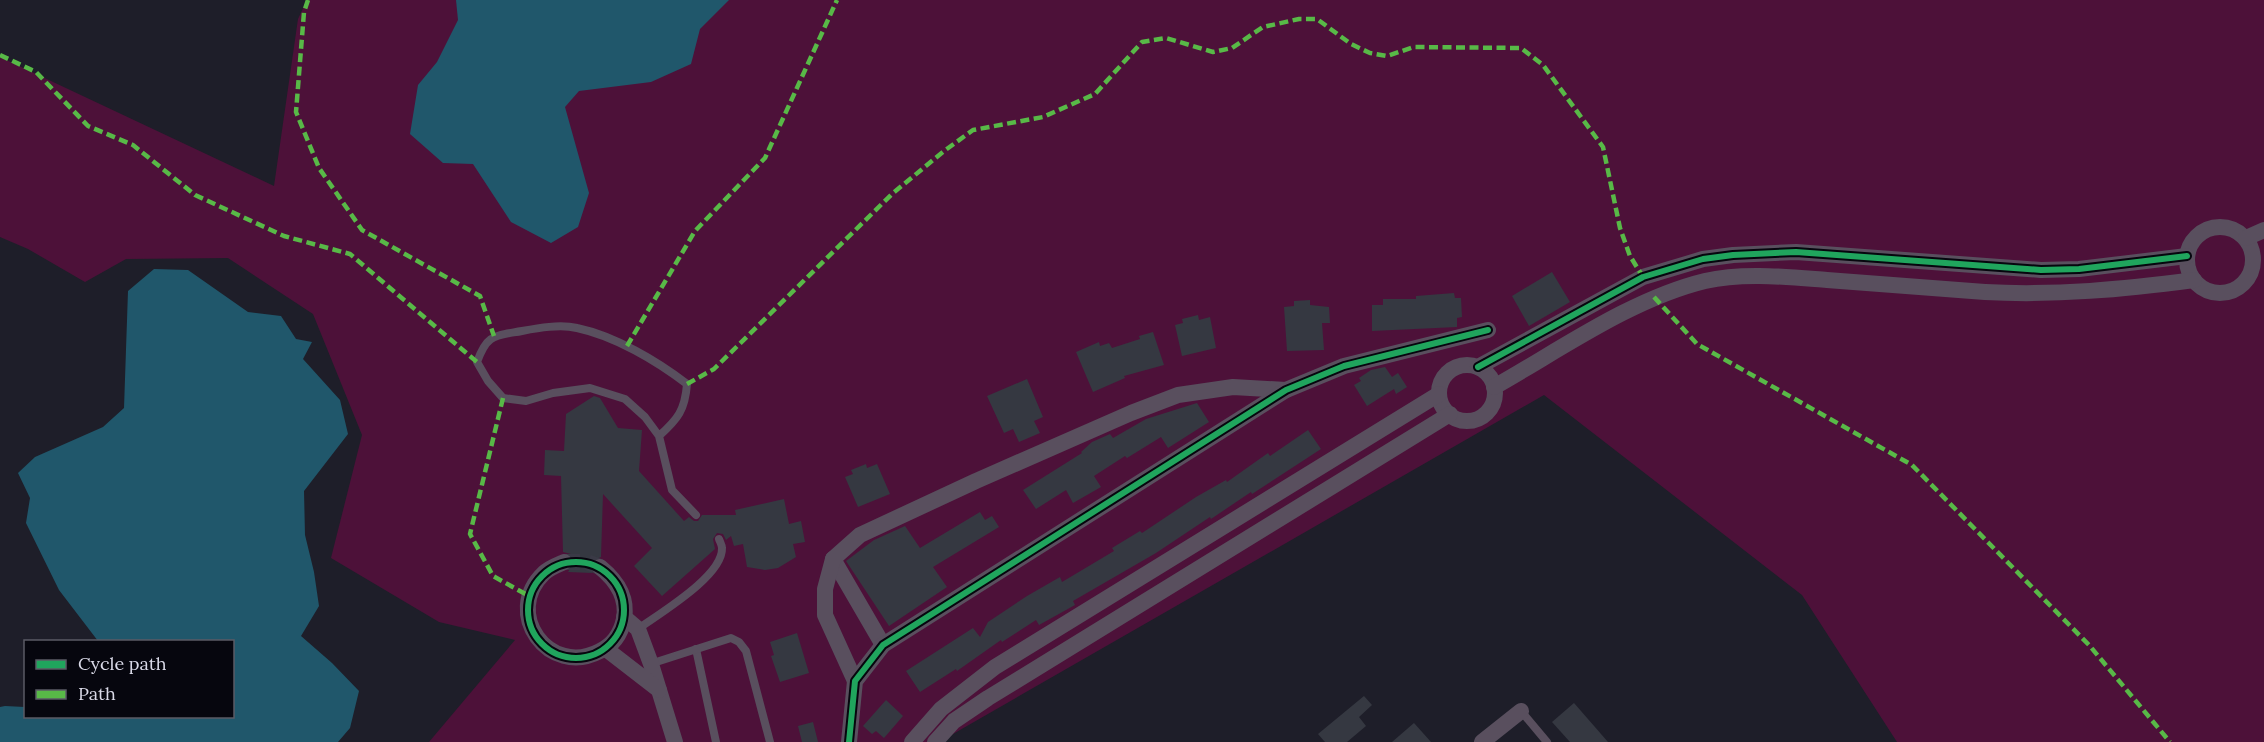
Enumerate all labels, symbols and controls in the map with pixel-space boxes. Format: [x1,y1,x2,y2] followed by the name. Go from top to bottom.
[24,640,234,718] legend
[78,652,167,675] text: Cycle path
[78,682,116,705] text: Path

